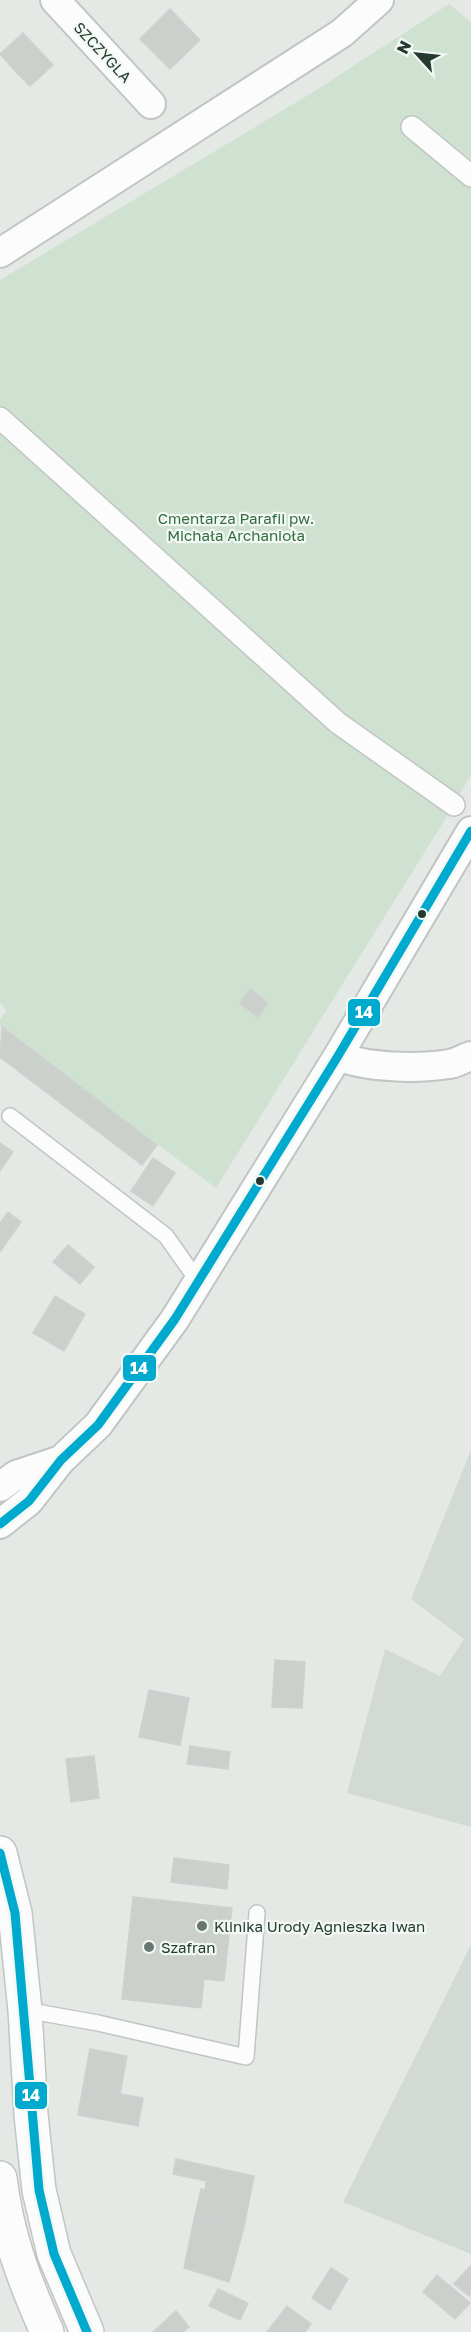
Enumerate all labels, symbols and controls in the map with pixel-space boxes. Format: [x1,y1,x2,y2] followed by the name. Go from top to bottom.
[70,18,136,86] street label: SZCZYGLA
[387,24,447,84] north arrow
[392,37,415,57] text: N
[158,509,314,544] park label: Cmentarza Parafii pw. Michała Archanioła
[416,908,428,920] unlabelled marker
[347,998,381,1027] line badge: 14
[355,1002,373,1022] text: 14
[254,1175,266,1187] unlabelled marker
[122,1354,157,1382] line badge: 14
[130,1358,148,1378] text: 14
[214,1917,425,1935] place label: Klinika Urody Agnieszka Iwan
[195,1919,209,1933] marker: Klinika Urody Agnieszka Iwan
[161,1938,215,1956] place label: Szafran
[142,1940,156,1954] marker: Szafran
[14,2081,48,2110] line badge: 14
[22,2085,40,2105] text: 14

